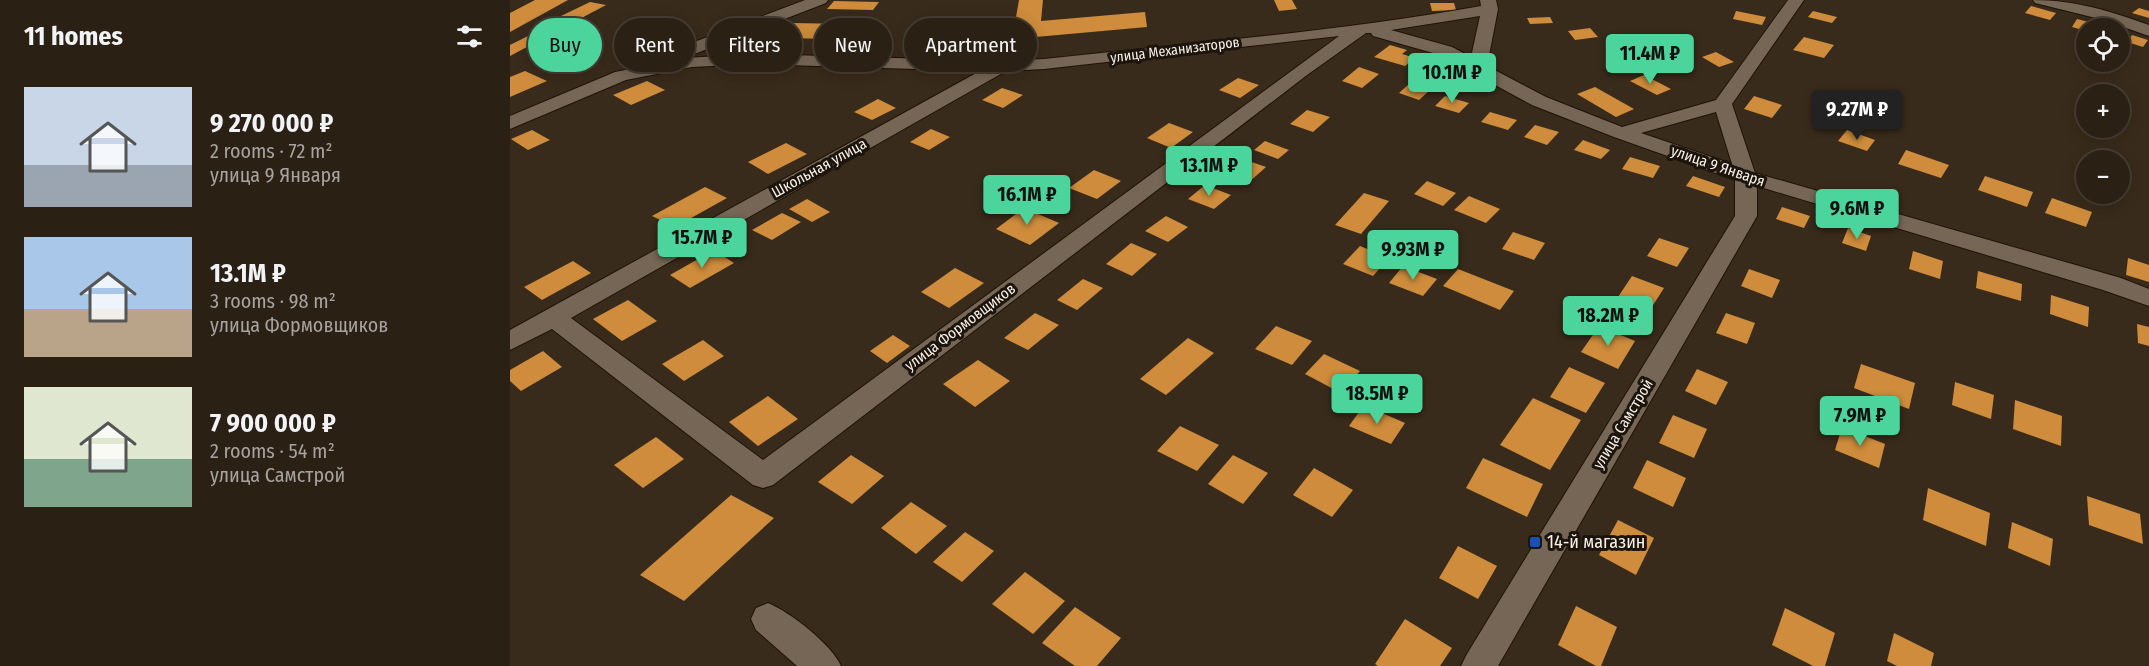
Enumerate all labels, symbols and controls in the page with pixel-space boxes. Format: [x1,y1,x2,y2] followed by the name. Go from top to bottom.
[528,18,602,72] chip: Buy
[614,18,695,72] chip: Rent
[707,18,802,72] chip: Filters
[814,18,892,72] chip: New
[904,18,1037,72] chip: Apartment
[2076,18,2130,204] map controls
[2076,18,2130,72] button: locate
[453,20,486,53] icon: filters
[24,21,123,52] text: 11 homes
[1109,34,1241,66] street label: улица Механизаторов
[1595,34,1705,85] pin: 11.4M ₽
[1620,41,1680,65] text: 11.4M ₽
[1397,53,1507,104] pin: 10.1M ₽
[1422,60,1482,84] text: 10.1M ₽
[2076,84,2130,138] button: +
[1802,90,1912,141] pin: 9.27M ₽
[1826,97,1888,121] text: 9.27M ₽
[210,108,333,139] text: 9 270 000 ₽
[72,111,144,183] icon: home
[768,135,870,201] street label: Школьная улица
[210,139,332,163] text: 2 rooms · 72 m²
[1669,142,1767,190] street label: улица 9 Января
[1154,146,1264,197] pin: 13.1M ₽
[2076,150,2130,204] button: −
[1180,153,1238,177] text: 13.1M ₽
[210,163,341,187] text: улица 9 Января
[972,175,1082,226] pin: 16.1M ₽
[997,182,1057,206] text: 16.1M ₽
[1808,189,1906,240] pin: 9.6M ₽
[1830,196,1884,220] text: 9.6M ₽
[647,218,757,269] pin: 15.7M ₽
[672,225,732,249] text: 15.7M ₽
[1358,230,1468,281] pin: 9.93M ₽
[1381,237,1445,261] text: 9.93M ₽
[210,258,286,289] text: 13.1M ₽
[72,261,144,333] icon: home
[901,280,1019,374] street label: улица Формовщиков
[210,289,336,313] text: 3 rooms · 98 m²
[1553,296,1663,347] pin: 18.2M ₽
[1577,303,1639,327] text: 18.2M ₽
[210,313,388,337] text: улица Формовщиков
[1322,374,1432,425] pin: 18.5M ₽
[1589,376,1657,472] street label: улица Самстрой
[1346,381,1409,405] text: 18.5M ₽
[1811,396,1909,447] pin: 7.9M ₽
[1834,403,1886,427] text: 7.9M ₽
[210,408,336,439] text: 7 900 000 ₽
[72,411,144,483] icon: home
[210,439,335,463] text: 2 rooms · 54 m²
[210,463,345,487] text: улица Самстрой
[1547,531,1645,553] place label: 14-й магазин
[1528,535,1542,549] marker: 14-й магазин

